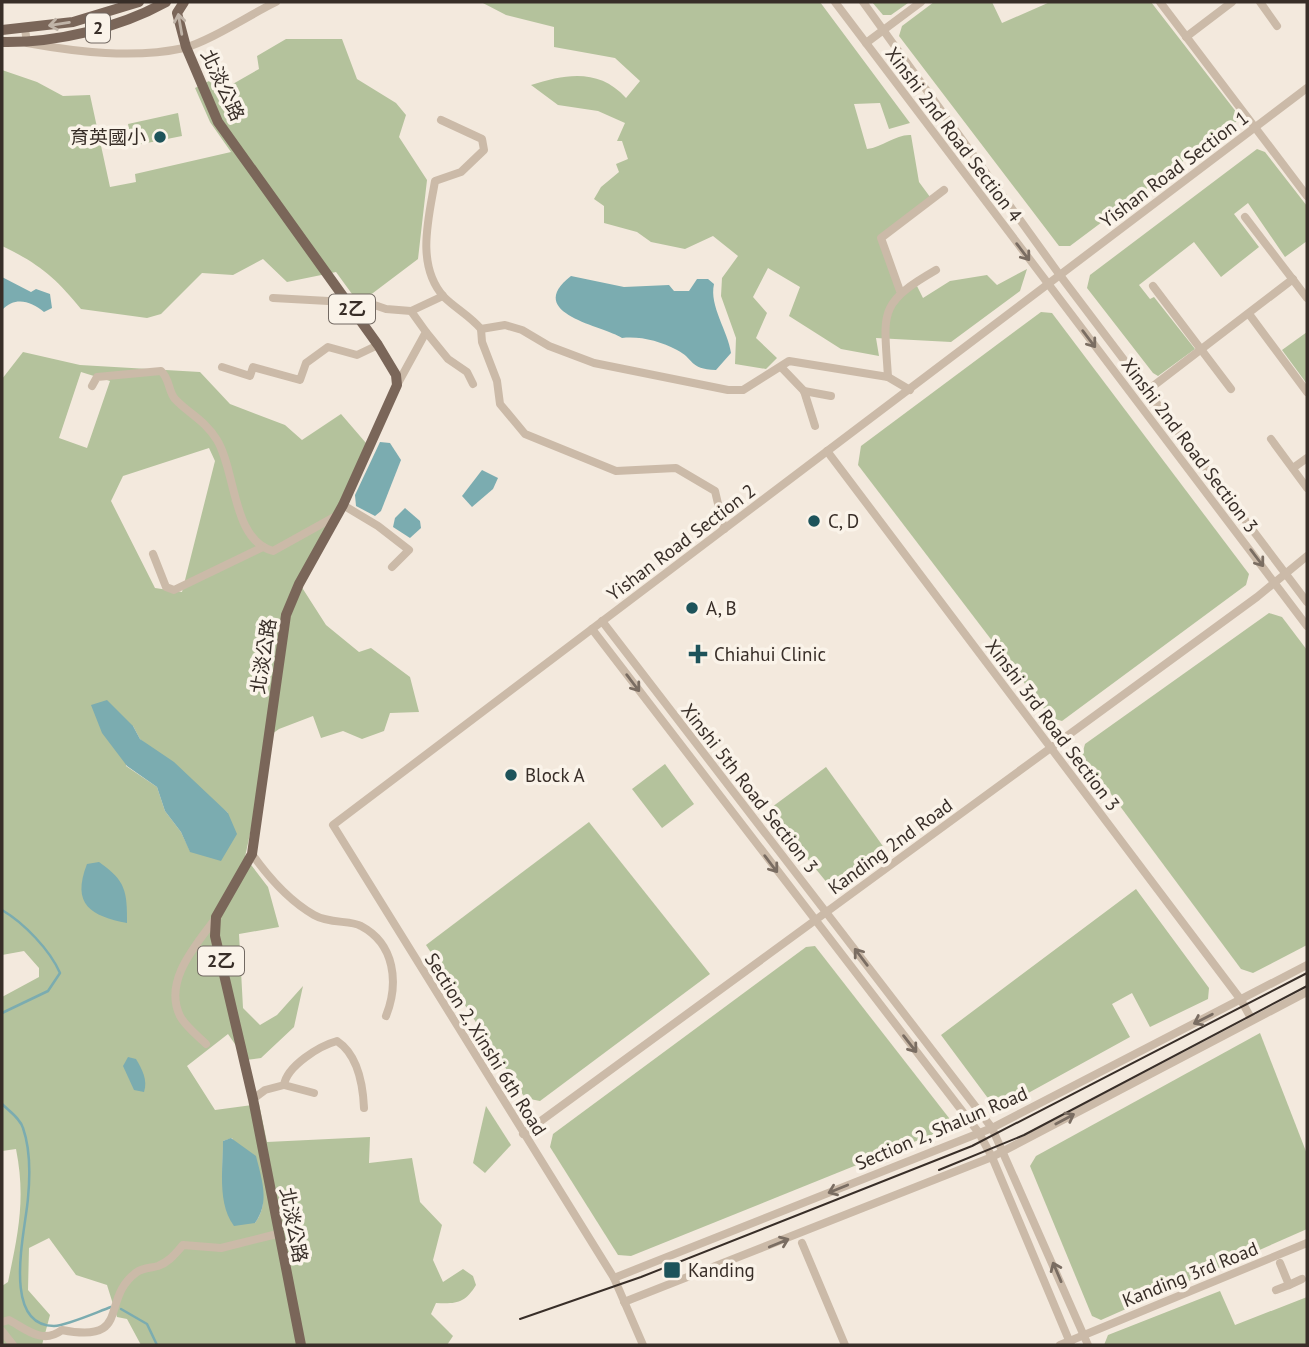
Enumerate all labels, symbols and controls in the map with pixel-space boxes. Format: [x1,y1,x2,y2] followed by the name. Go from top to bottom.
[86,13,110,42] road number: 2
[173,13,186,36] one-way arrow
[48,18,71,31] one-way arrow
[880,42,1028,226] street label: Xinshi 2nd Road Section 4
[196,45,250,125] street label: 北淡公路
[1095,105,1253,233] street label: Yishan Road Section 1
[70,125,146,149] place label: 育英國小
[152,129,168,145] marker: 育英國小
[1016,242,1031,261] one-way arrow
[329,295,375,324] road number: 2乙
[1081,329,1096,348] one-way arrow
[1116,353,1264,537] street label: Xinshi 2nd Road Section 3
[602,478,760,606] street label: Yishan Road Section 2
[828,509,859,533] place label: C, D
[806,513,822,529] marker: C, D
[1249,549,1264,567] one-way arrow
[706,596,737,620] place label: A, B
[684,600,700,616] marker: A, B
[245,617,281,695] street label: 北淡公路
[981,634,1125,816] street label: Xinshi 3rd Road Section 3
[714,642,826,666] place label: Chiahui Clinic
[688,644,708,664] marker: Chiahui Clinic
[626,673,640,692] one-way arrow
[676,698,824,878] street label: Xinshi 5th Road Section 3
[525,763,585,787] place label: Block A
[503,767,519,783] marker: Block A
[823,793,957,899] street label: Kanding 2nd Road
[764,854,778,873] one-way arrow
[198,946,244,976] road number: 2乙
[420,948,552,1140] street label: Section 2, Xinshi 6th Road
[854,948,868,967] one-way arrow
[1194,1013,1214,1027] one-way arrow
[902,1035,917,1053] one-way arrow
[851,1081,1031,1175] street label: Section 2, Shalun Road
[1054,1111,1075,1125] one-way arrow
[827,1184,849,1197] one-way arrow
[275,1185,313,1265] street label: 北淡公路
[768,1235,790,1248] one-way arrow
[1119,1236,1261,1312] street label: Kanding 3rd Road
[688,1258,755,1282] place label: Kanding
[662,1260,682,1280] marker: Kanding
[1050,1261,1063,1283] one-way arrow

